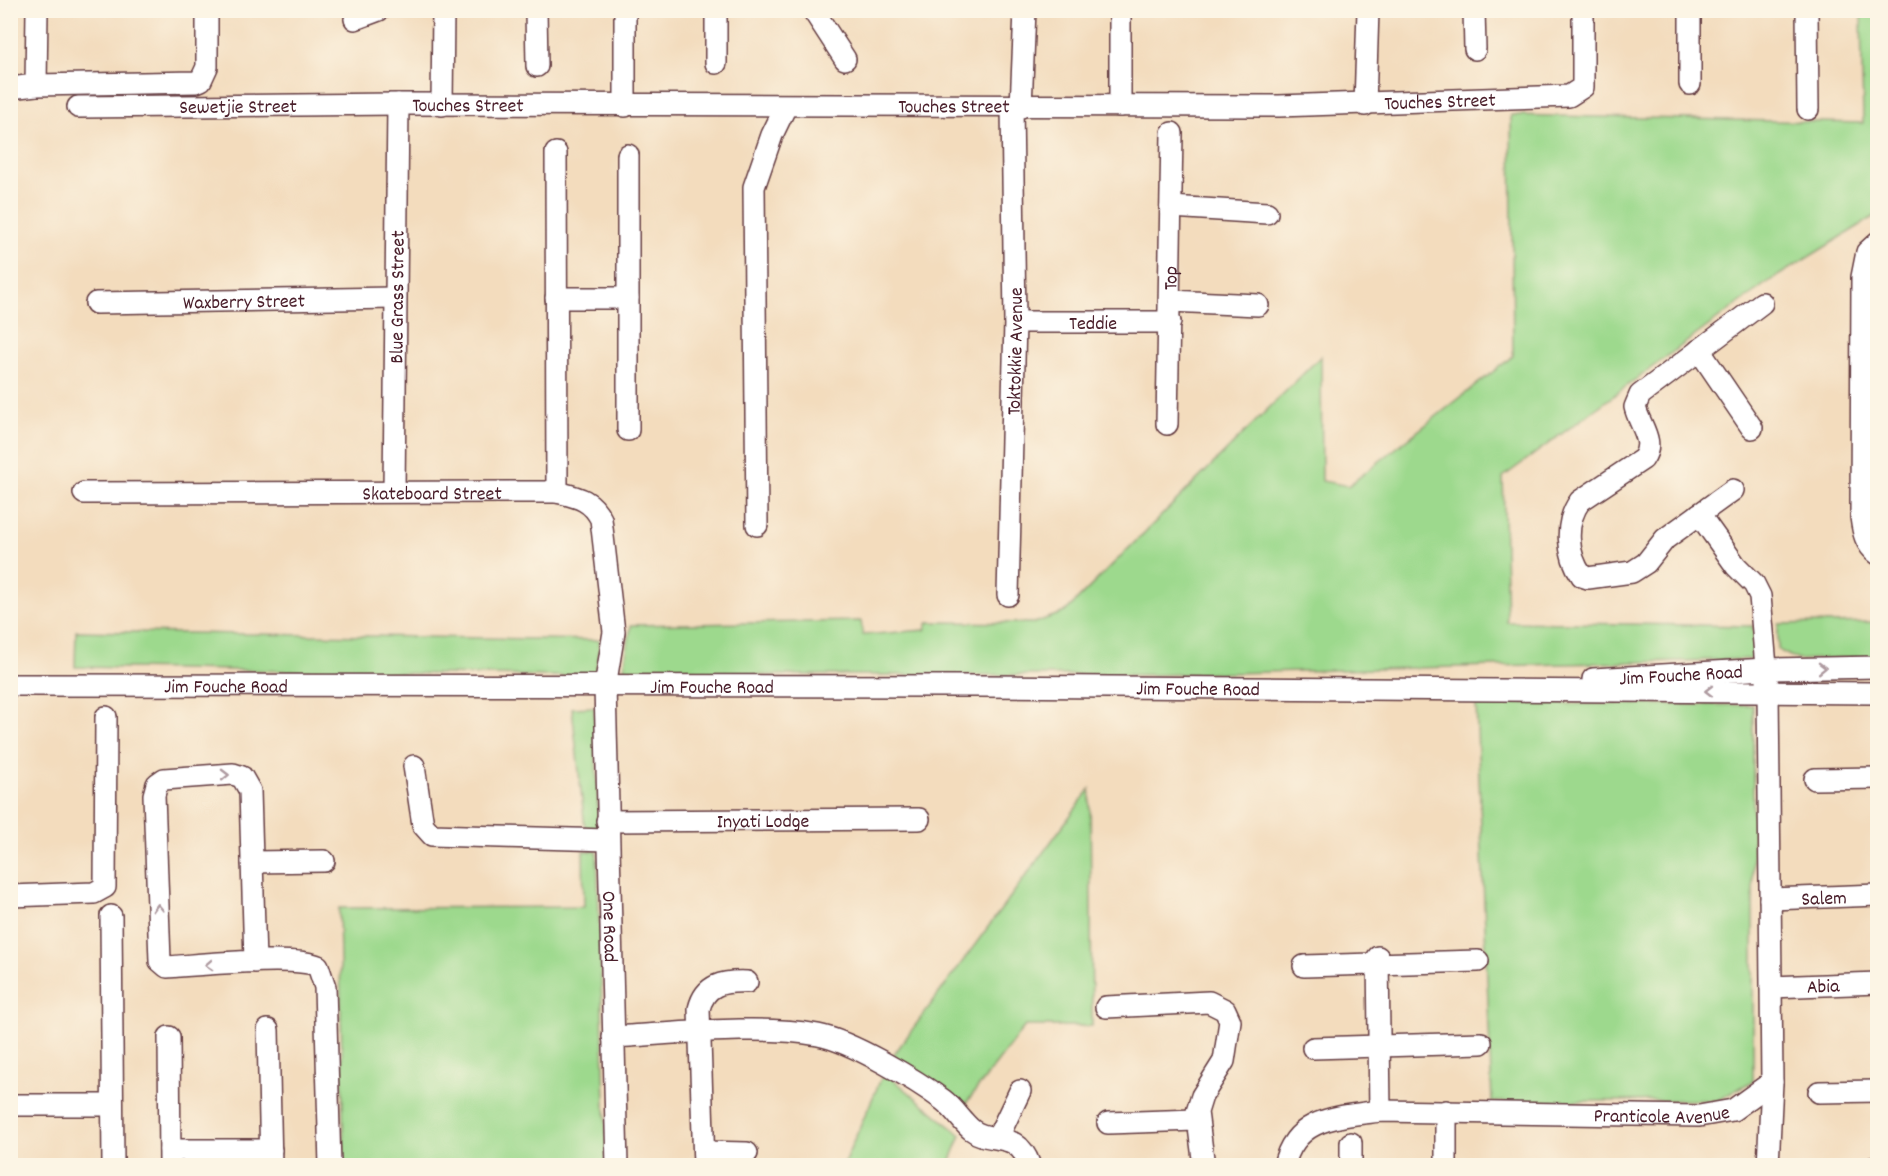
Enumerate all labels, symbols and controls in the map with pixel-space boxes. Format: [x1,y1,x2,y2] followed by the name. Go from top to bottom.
[1384,88,1496,119] street label: Touches Street
[412,93,524,121] street label: Touches Street
[179,94,297,123] street label: Sewetjie Street
[898,94,1010,122] street label: Touches Street
[384,230,414,364] street label: Blue Grass Street
[1158,266,1187,290] street label: Top
[1002,287,1032,415] street label: Toktokkie Avenue
[183,288,305,319] street label: Waxberry Street
[1069,311,1117,339] street label: Teddie
[362,481,502,509] street label: Skateboard Street
[1618,659,1744,694] street label: Jim Fouche Road
[1817,661,1826,674] one-way arrow
[164,674,288,702] street label: Jim Fouche Road
[650,675,774,703] street label: Jim Fouche Road
[1136,676,1260,705] street label: Jim Fouche Road
[1705,685,1714,698] one-way arrow
[221,769,230,781] one-way arrow
[717,809,810,837] street label: Inyati Lodge
[1801,885,1847,915] street label: Salem
[593,891,623,963] street label: One Road
[151,904,164,913] one-way arrow
[205,958,214,971] one-way arrow
[1806,973,1841,1003] street label: Abia
[1593,1100,1732,1133] street label: Pranticole Avenue

